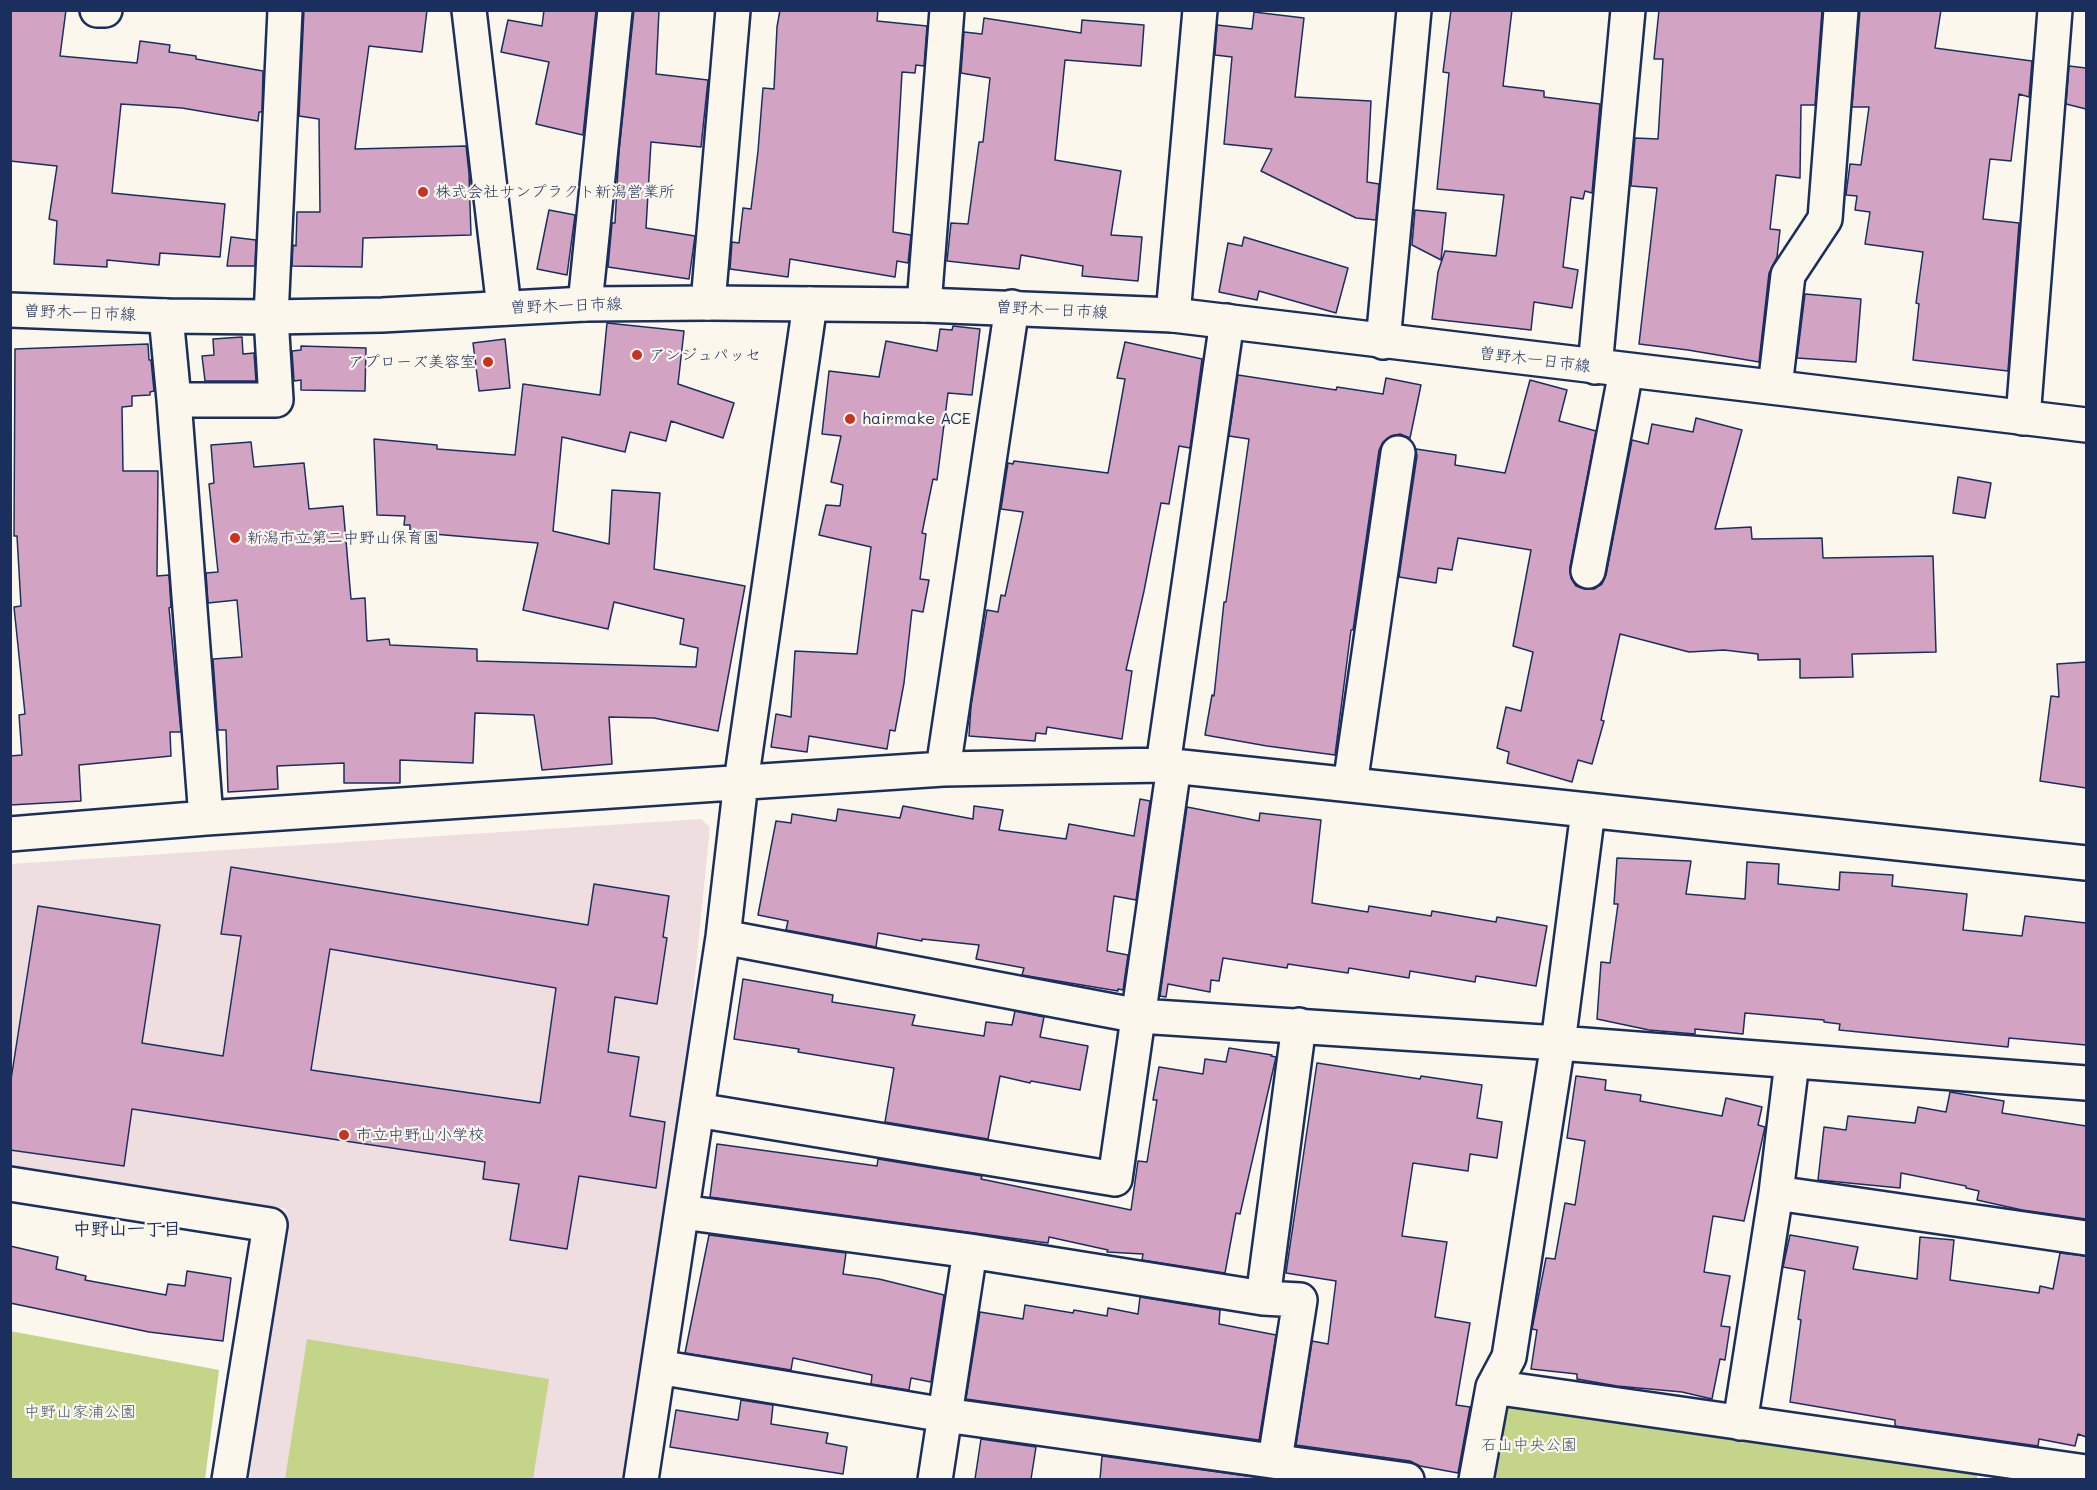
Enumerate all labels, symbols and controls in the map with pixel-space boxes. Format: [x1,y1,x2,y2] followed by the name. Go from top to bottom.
[435,182,675,202] place label: 株式会社サンプラクト新潟営業所
[416,185,430,199] marker: 株式会社サンプラクト新潟営業所
[510,294,622,318] street label: 曽野木一日市線
[996,297,1108,323] street label: 曽野木一日市線
[24,301,136,325] street label: 曽野木一日市線
[1478,344,1592,376] street label: 曽野木一日市線
[649,345,761,365] place label: アンジュパッセ
[630,348,644,362] marker: アンジュパッセ
[348,352,476,372] place label: アプローズ美容室
[481,355,495,369] marker: アプローズ美容室
[862,409,971,429] place label: hairmake ACE
[843,412,857,426] marker: hairmake ACE
[247,528,439,548] place label: 新潟市立第二中野山保育園
[228,531,242,545] marker: 新潟市立第二中野山保育園
[356,1125,484,1145] place label: 市立中野山小学校
[337,1128,351,1142] marker: 市立中野山小学校
[73,1218,181,1240] district label: 中野山一丁目
[24,1402,136,1422] park label: 中野山家浦公園
[1481,1435,1577,1455] park label: 石山中央公園

